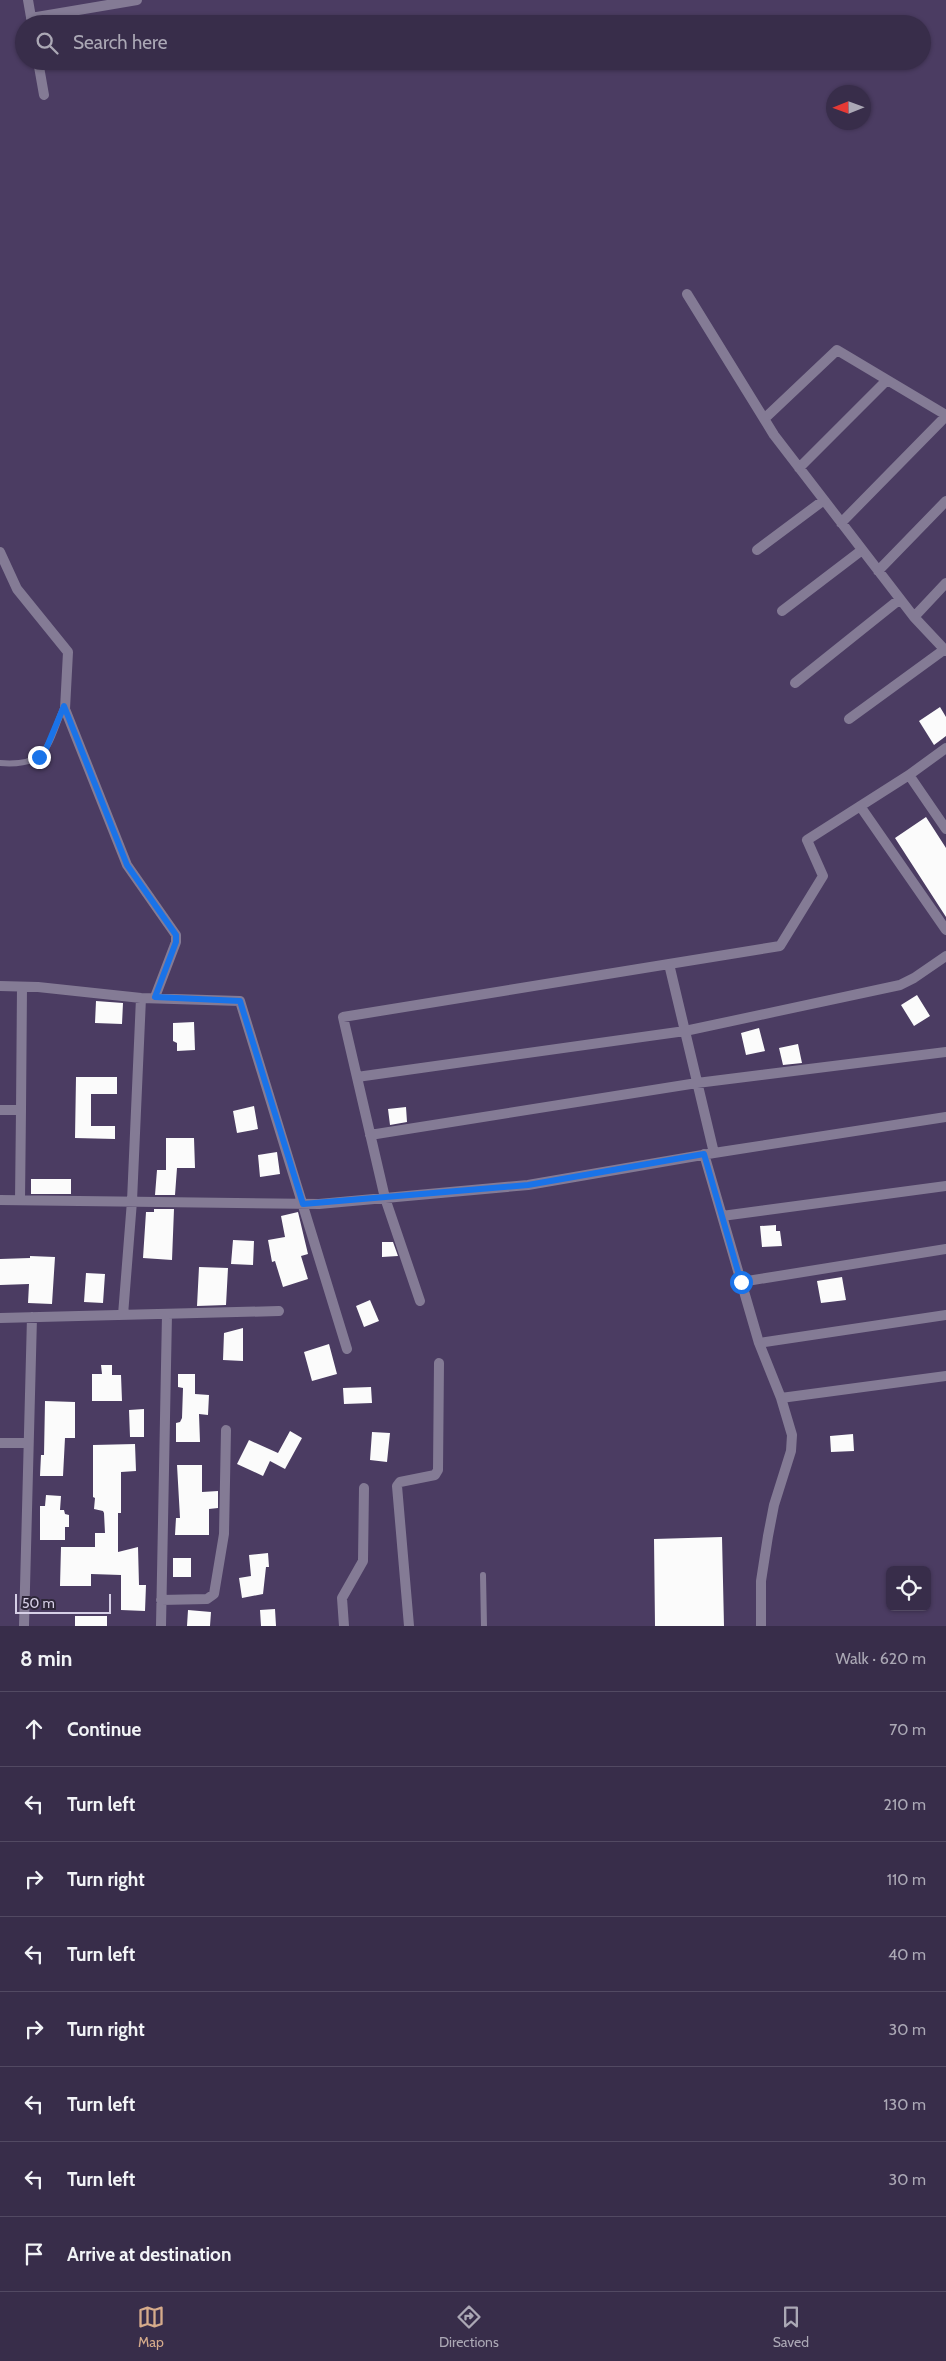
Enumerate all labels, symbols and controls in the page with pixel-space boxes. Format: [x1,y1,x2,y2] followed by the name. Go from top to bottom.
[15,15,931,70] search box
[33,29,61,57] icon: search
[73,31,167,54] text: Search here
[826,85,871,130] north arrow
[28,746,51,769] route end
[730,1271,753,1294] route start
[886,1566,931,1611] map controls
[886,1566,931,1611] button: locate
[15,1591,111,1614] scale bar
[22,1594,55,1612] text: 50 m
[20,1646,72,1671] text: 8 min
[836,1649,926,1668] text: Walk · 620 m
[20,1715,48,1743] icon: ahead
[67,1718,141,1741] text: Continue
[889,1720,926,1739] text: 70 m
[20,1790,48,1818] icon: left
[67,1793,135,1816] text: Turn left
[884,1795,926,1814] text: 210 m
[20,1865,48,1893] icon: right
[67,1868,145,1891] text: Turn right
[887,1870,926,1889] text: 110 m
[20,1940,48,1968] icon: left
[67,1943,135,1966] text: Turn left
[888,1945,926,1964] text: 40 m
[20,2015,48,2043] icon: right
[67,2018,145,2041] text: Turn right
[889,2020,926,2039] text: 30 m
[20,2090,48,2118] icon: left
[67,2093,135,2116] text: Turn left
[883,2095,926,2114] text: 130 m
[20,2165,48,2193] icon: left
[67,2168,135,2191] text: Turn left
[889,2170,926,2189] text: 30 m
[20,2240,48,2268] icon: arrive
[67,2243,231,2266] text: Arrive at destination
[137,2303,165,2351] tab: Map
[439,2303,499,2351] tab: Directions
[773,2303,809,2351] tab: Saved

